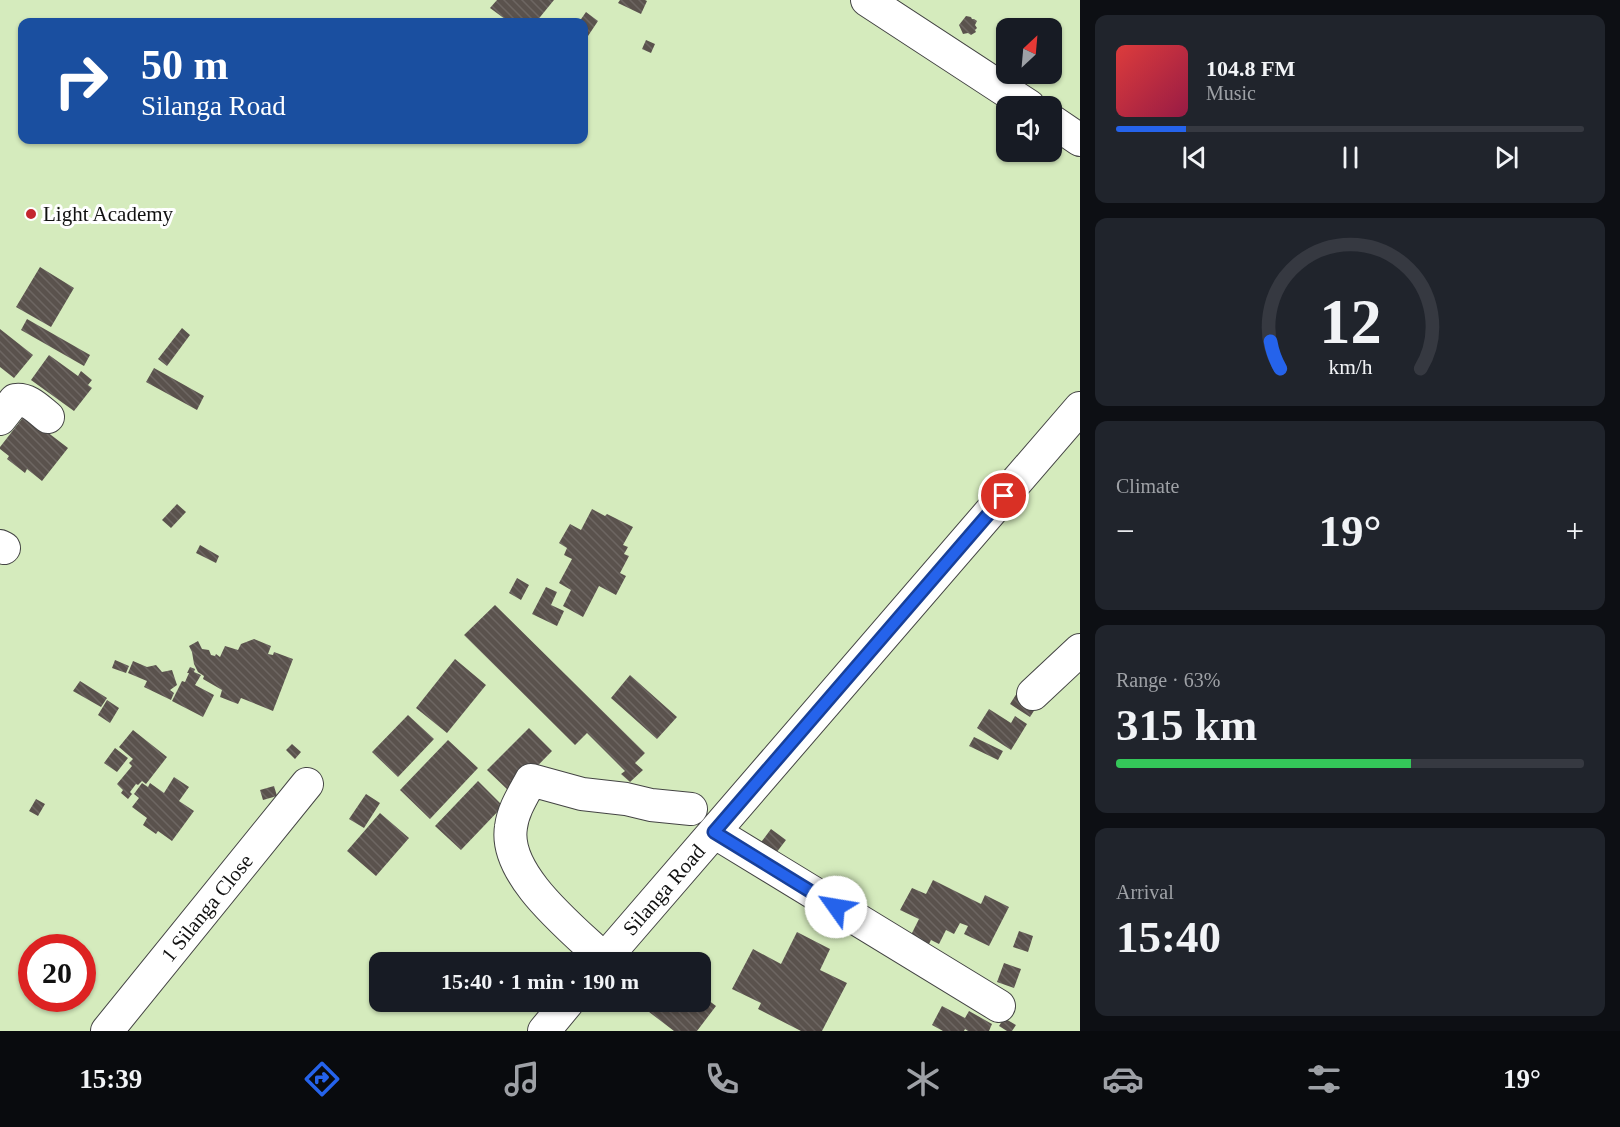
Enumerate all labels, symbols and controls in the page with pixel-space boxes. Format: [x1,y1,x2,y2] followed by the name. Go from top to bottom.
[996,18,1062,84] north arrow
[996,18,1062,162] map controls
[42,42,120,120] icon: right
[141,42,229,88] text: 50 m
[1206,56,1295,81] text: 104.8 FM
[1206,82,1256,104] text: Music
[141,91,286,121] text: Silanga Road
[996,96,1062,162] button: sound
[1178,141,1211,174] icon: previous
[1334,141,1367,174] icon: pause
[1490,141,1523,174] icon: next
[43,202,174,226] place label: Light Academy
[24,207,38,221] marker: Light Academy
[1319,287,1381,356] text: 12
[1328,356,1372,380] text: km/h
[978,470,1029,521] pin
[1116,475,1179,497] text: Climate
[987,479,1020,512] icon: arrive
[1319,506,1382,556] text: 19°
[1116,513,1135,549] text: −
[1565,513,1584,549] text: +
[1116,669,1220,691] text: Range · 63%
[1116,700,1257,750] text: 315 km
[618,839,710,940] street label: Silanga Road
[156,849,258,967] street label: 1 Silanga Close
[804,875,868,939] position arrow
[1116,881,1174,903] text: Arrival
[1116,912,1221,962] text: 15:40
[18,934,96,1012] speed limit sign: 20
[441,969,639,994] text: 15:40 · 1 min · 190 m
[301,1058,343,1100] icon: directions
[501,1058,543,1100] icon: music
[701,1058,743,1100] icon: phone
[902,1058,944,1100] icon: climate
[1102,1058,1144,1100] icon: car
[1303,1058,1345,1100] icon: filters
[79,1064,142,1094] text: 15:39
[1503,1064,1541,1094] text: 19°

